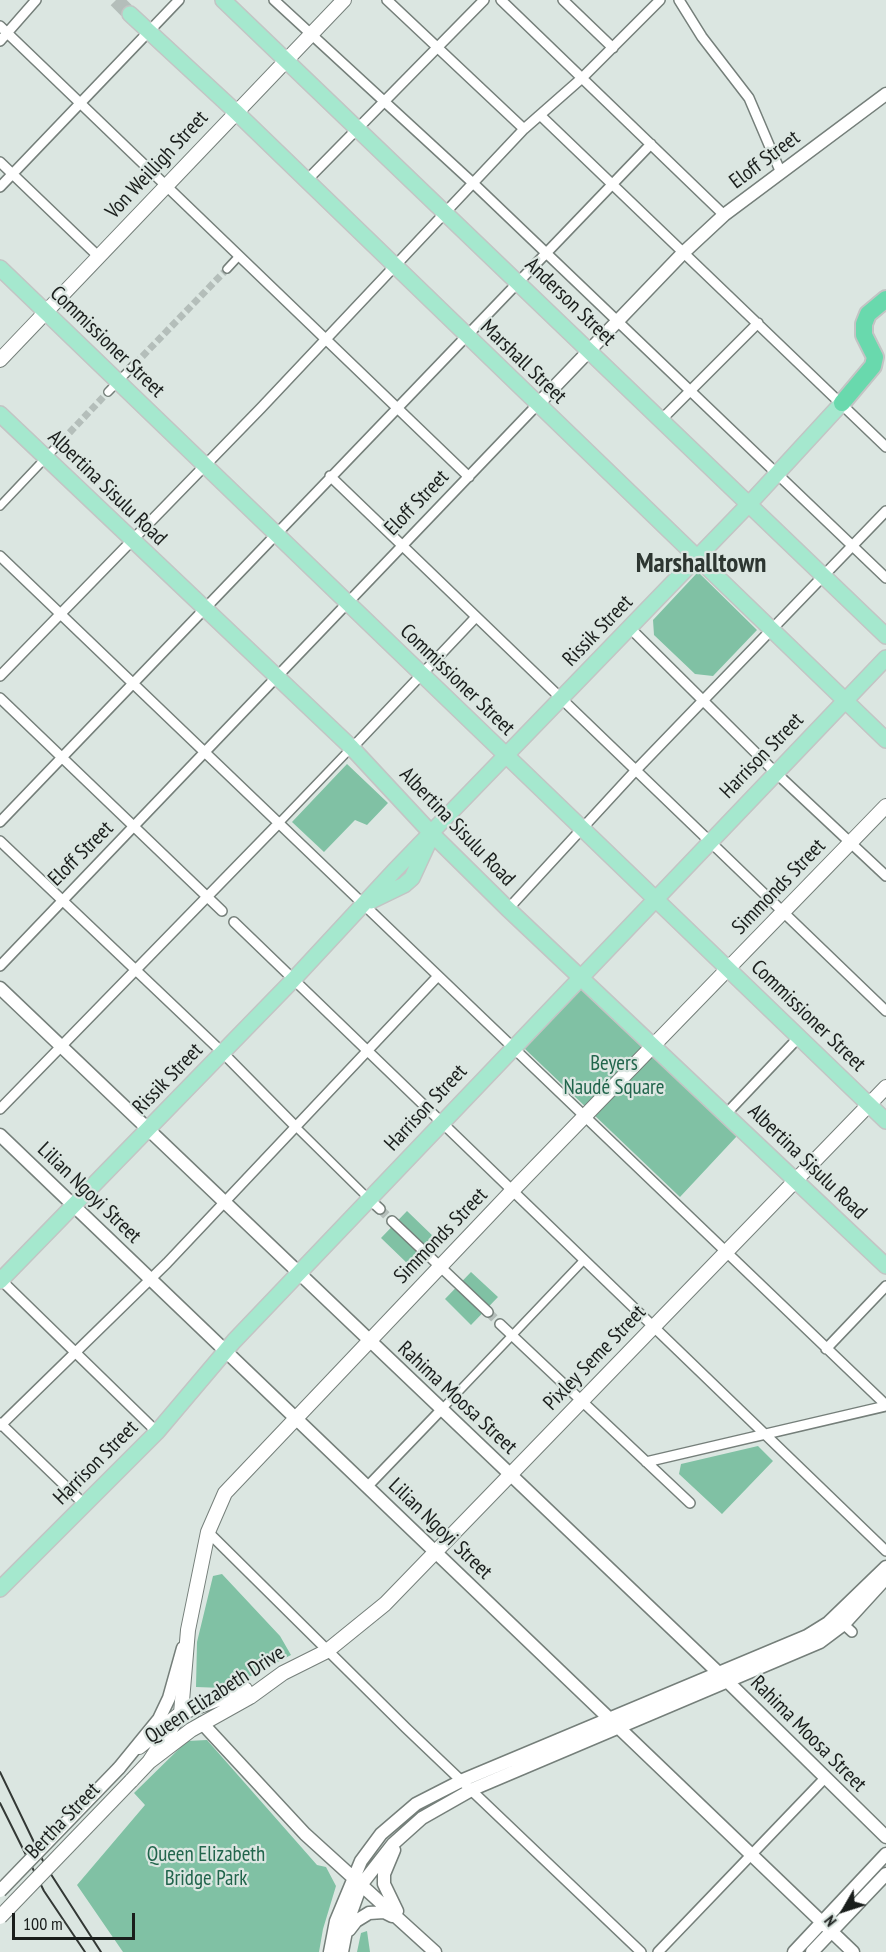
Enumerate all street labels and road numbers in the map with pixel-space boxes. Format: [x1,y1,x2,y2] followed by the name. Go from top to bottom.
[101,106,213,224] street label: Von Weilligh Street
[725,125,805,195] street label: Eloff Street
[520,253,620,351] street label: Anderson Street
[45,281,169,403] street label: Commissioner Street
[475,315,571,409] street label: Marshall Street
[42,425,172,551] street label: Albertina Sisulu Road
[380,465,454,541] street label: Eloff Street
[558,590,638,672] street label: Rissik Street
[395,619,519,741] street label: Commissioner Street
[715,708,809,804] street label: Harrison Street
[394,762,520,892] street label: Albertina Sisulu Road
[43,816,119,892] street label: Eloff Street
[727,834,831,940] street label: Simmonds Street
[746,955,870,1077] street label: Commissioner Street
[128,1038,208,1120] street label: Rissik Street
[380,1060,472,1156] street label: Harrison Street
[742,1099,872,1225] street label: Albertina Sisulu Road
[32,1137,146,1249] street label: Lilian Ngoyi Street
[389,1183,493,1289] street label: Simmonds Street
[539,1300,651,1416] street label: Pixley Seme Street
[392,1336,522,1460] street label: Rahima Moosa Street
[49,1416,143,1510] street label: Harrison Street
[383,1473,497,1585] street label: Lilian Ngoyi Street
[140,1641,290,1749] street label: Queen Elizabeth Drive
[745,1671,871,1797] street label: Rahima Moosa Street
[21,1778,105,1864] street label: Bertha Street

